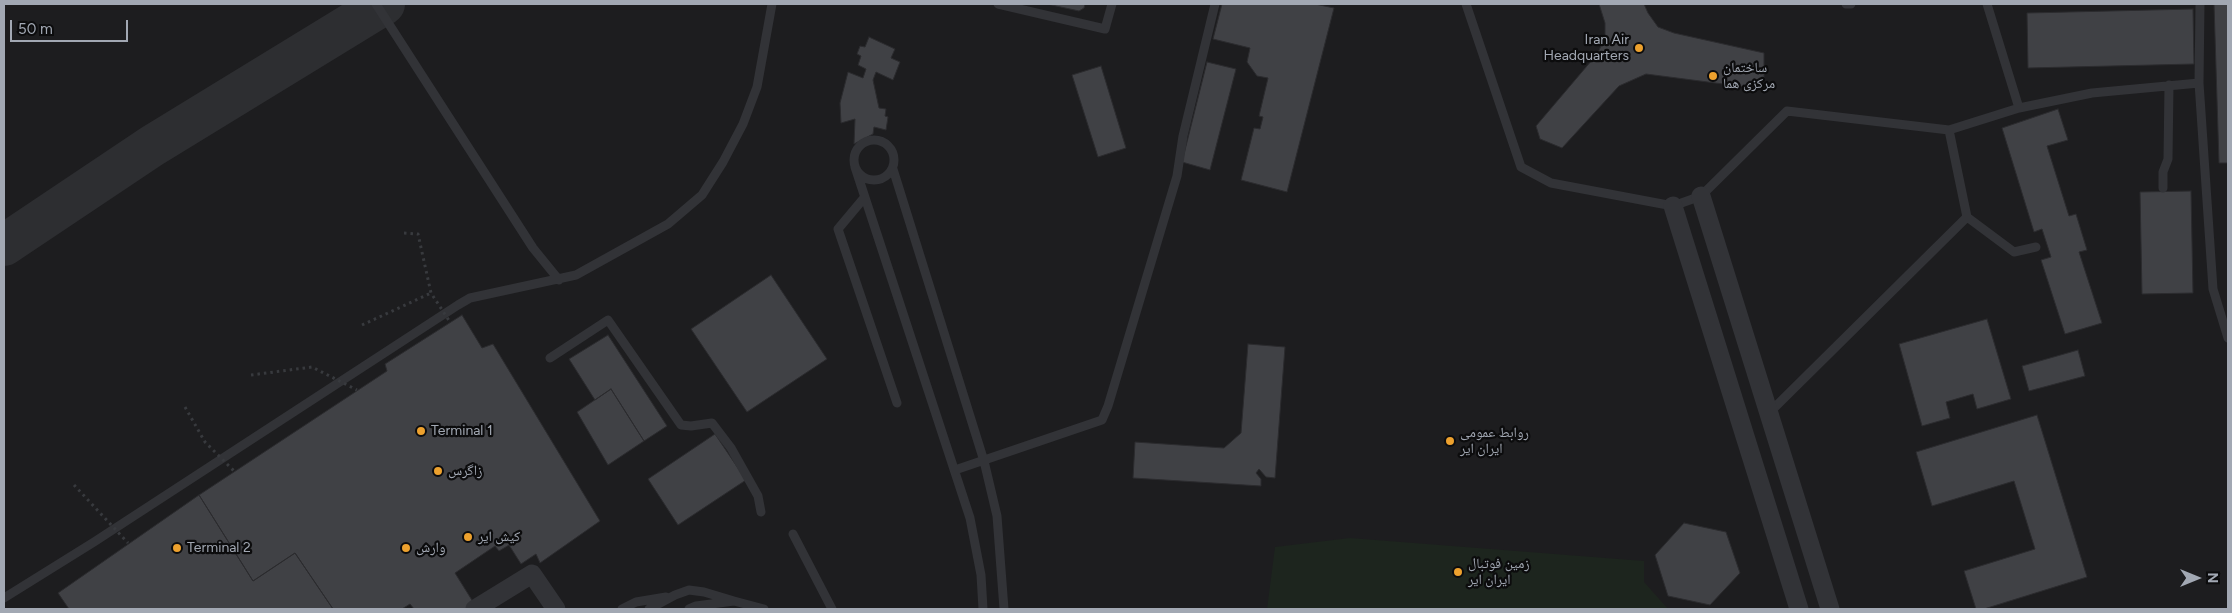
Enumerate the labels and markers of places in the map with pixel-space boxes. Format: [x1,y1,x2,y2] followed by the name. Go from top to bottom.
[1544,32,1629,64] place label: Iran Air Headquarters
[1633,42,1645,54] marker: Iran Air Headquarters
[1723,60,1775,92] place label: ساختمان مرکزی هما
[1707,70,1719,82] marker: ساختمان مرکزی هما
[431,423,493,439] place label: Terminal 1
[415,425,427,437] marker: Terminal 1
[1460,425,1529,458] place label: روابط عمومی ایران ایر
[1444,435,1456,447] marker: روابط عمومی ایران ایر
[448,463,482,479] place label: زاگرس
[432,465,444,477] marker: زاگرس
[478,529,520,545] place label: کیش ایر
[462,531,474,543] marker: کیش ایر
[187,540,251,556] place label: Terminal 2
[416,540,445,556] place label: وارش
[171,542,183,554] marker: Terminal 2
[400,542,412,554] marker: وارش
[1468,556,1530,588] place label: زمین فوتبال ایران ایر
[1452,566,1464,578] marker: زمین فوتبال ایران ایر

